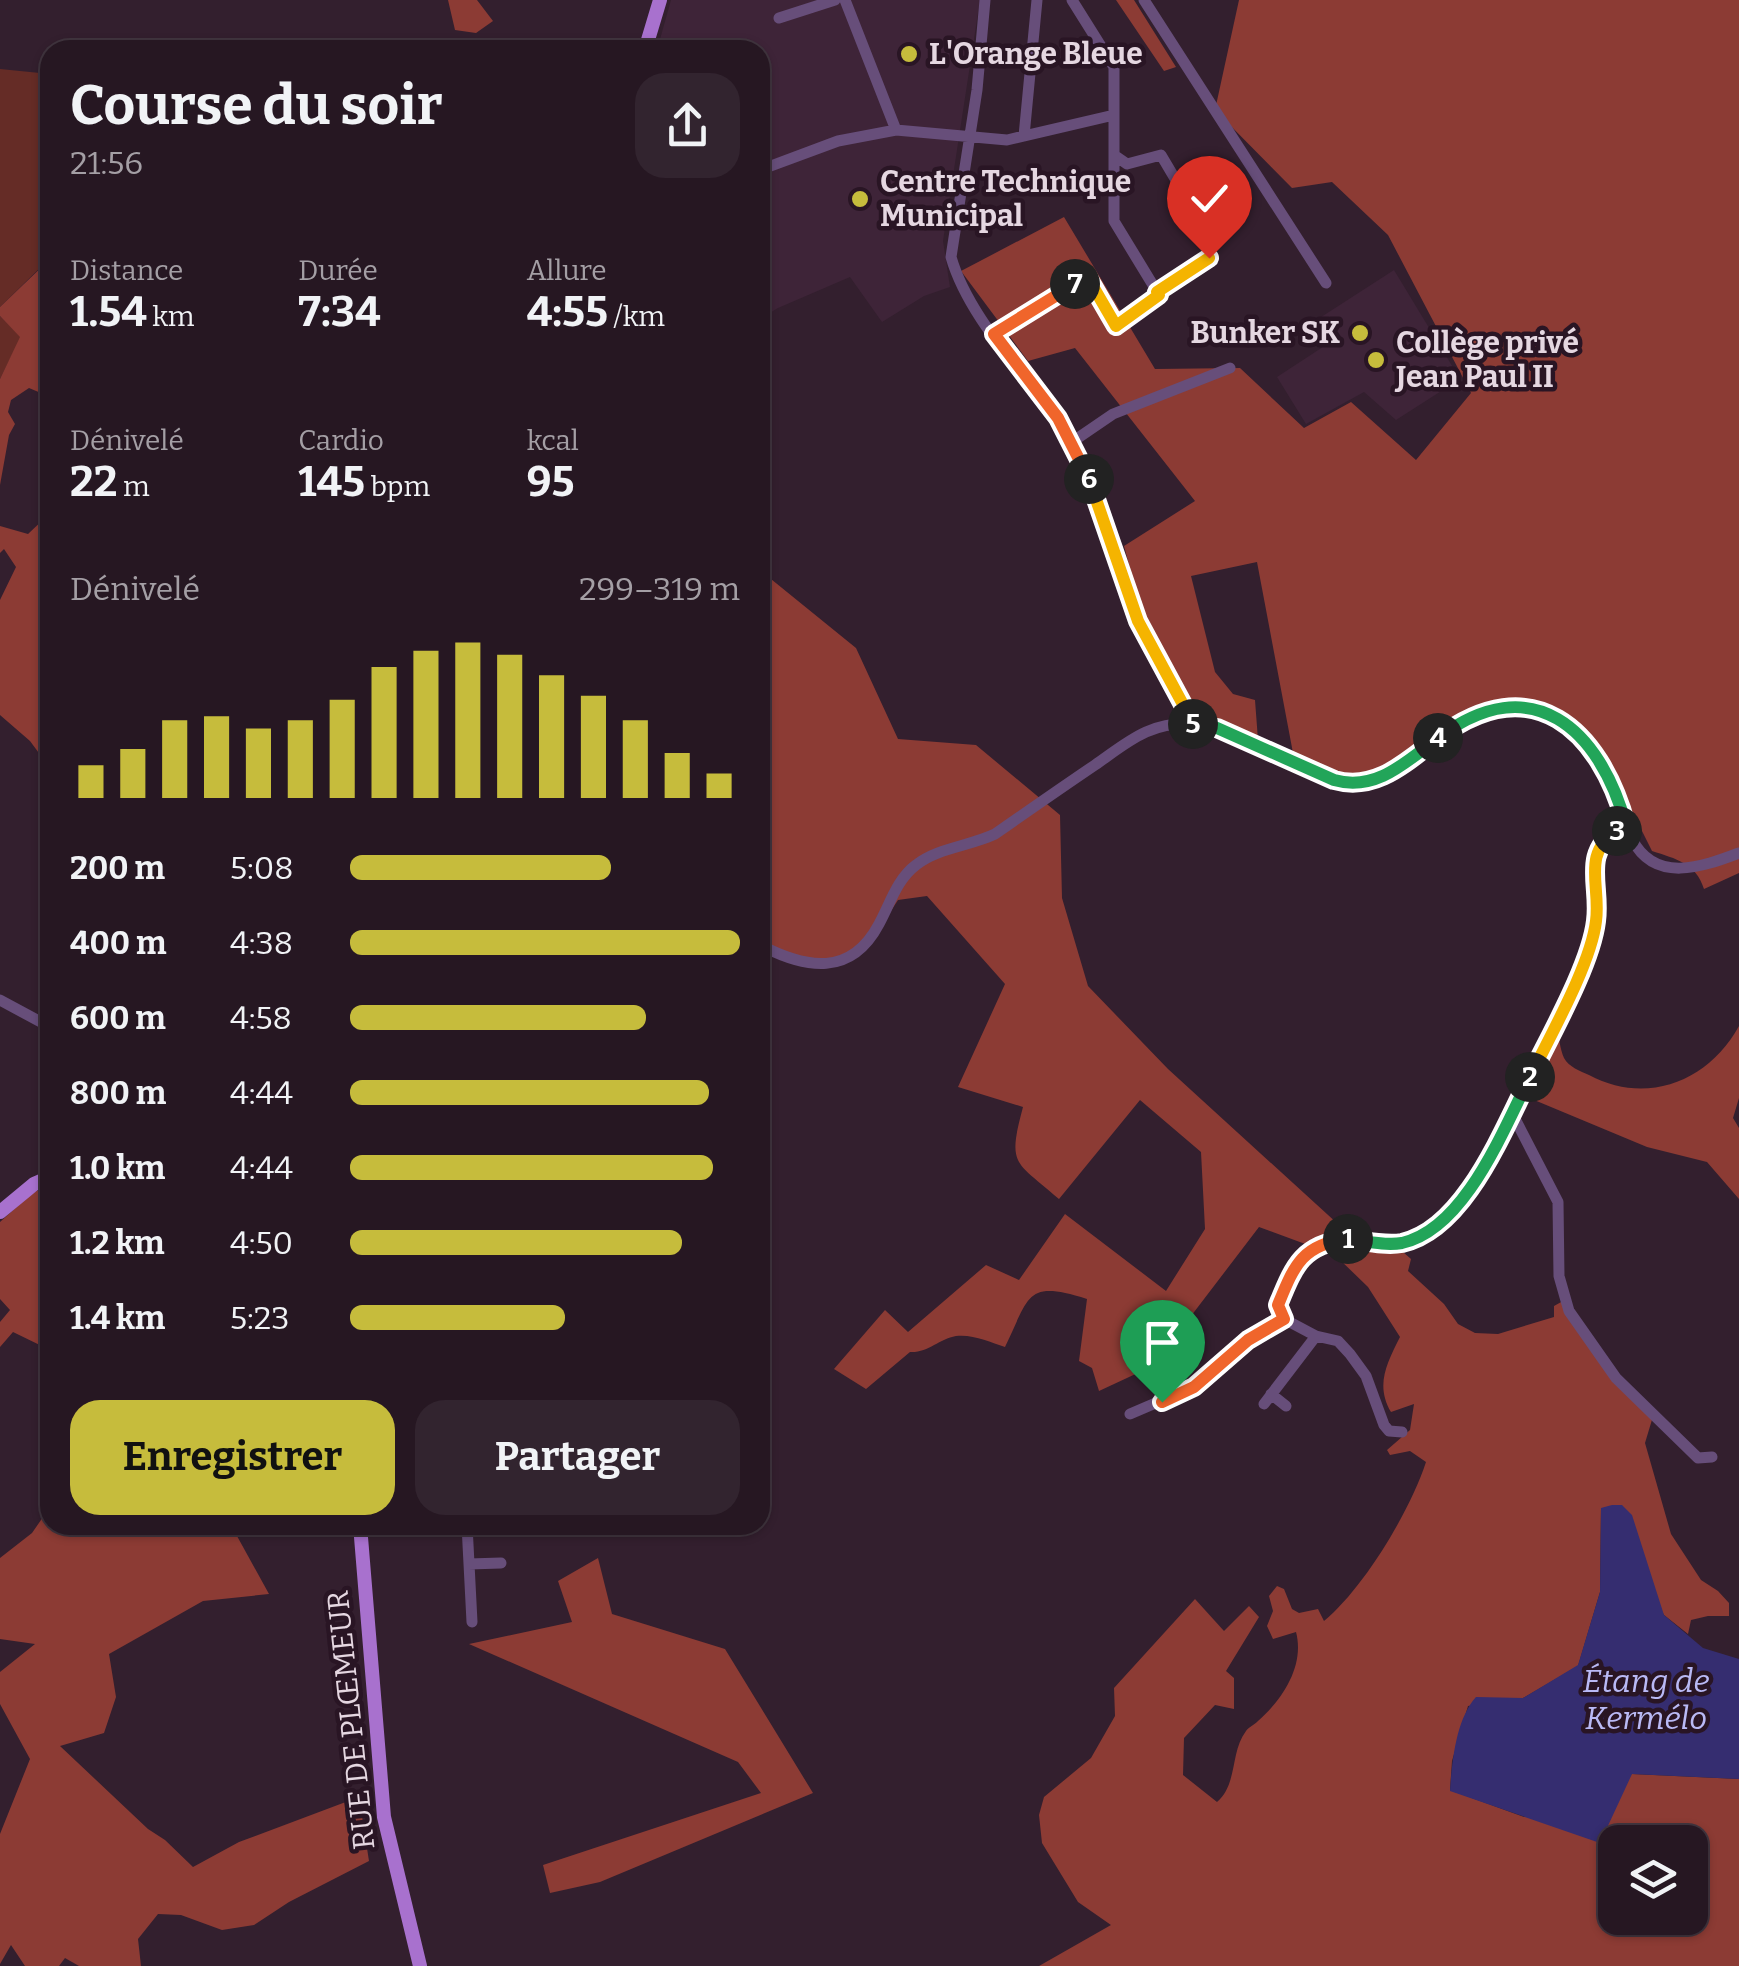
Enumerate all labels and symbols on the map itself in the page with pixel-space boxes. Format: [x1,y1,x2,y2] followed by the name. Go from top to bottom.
[929,36,1143,72] place label: L'Orange Bleue
[898,43,920,65] marker: L'Orange Bleue
[1167,156,1252,259] pin
[880,164,1131,234] place label: Centre Technique Municipal
[849,188,871,210] marker: Centre Technique Municipal
[1050,259,1100,309] pin: 7
[1190,315,1340,351] place label: Bunker SK
[1349,322,1371,344] marker: Bunker SK
[1394,325,1579,395] place label: Collège privé Jean Paul II
[1365,349,1387,371] marker: Collège privé Jean Paul II
[1064,454,1114,504] pin: 6
[1168,699,1218,749] pin: 5
[1413,713,1463,763] pin: 4
[1592,806,1642,856] pin: 3
[1505,1052,1555,1102] pin: 2
[1323,1214,1373,1264] pin: 1
[1120,1300,1205,1403] pin
[319,1588,383,1851] street label: RUE DE PLŒMEUR
[1583,1662,1710,1737] water label: Étang de Kermélo

